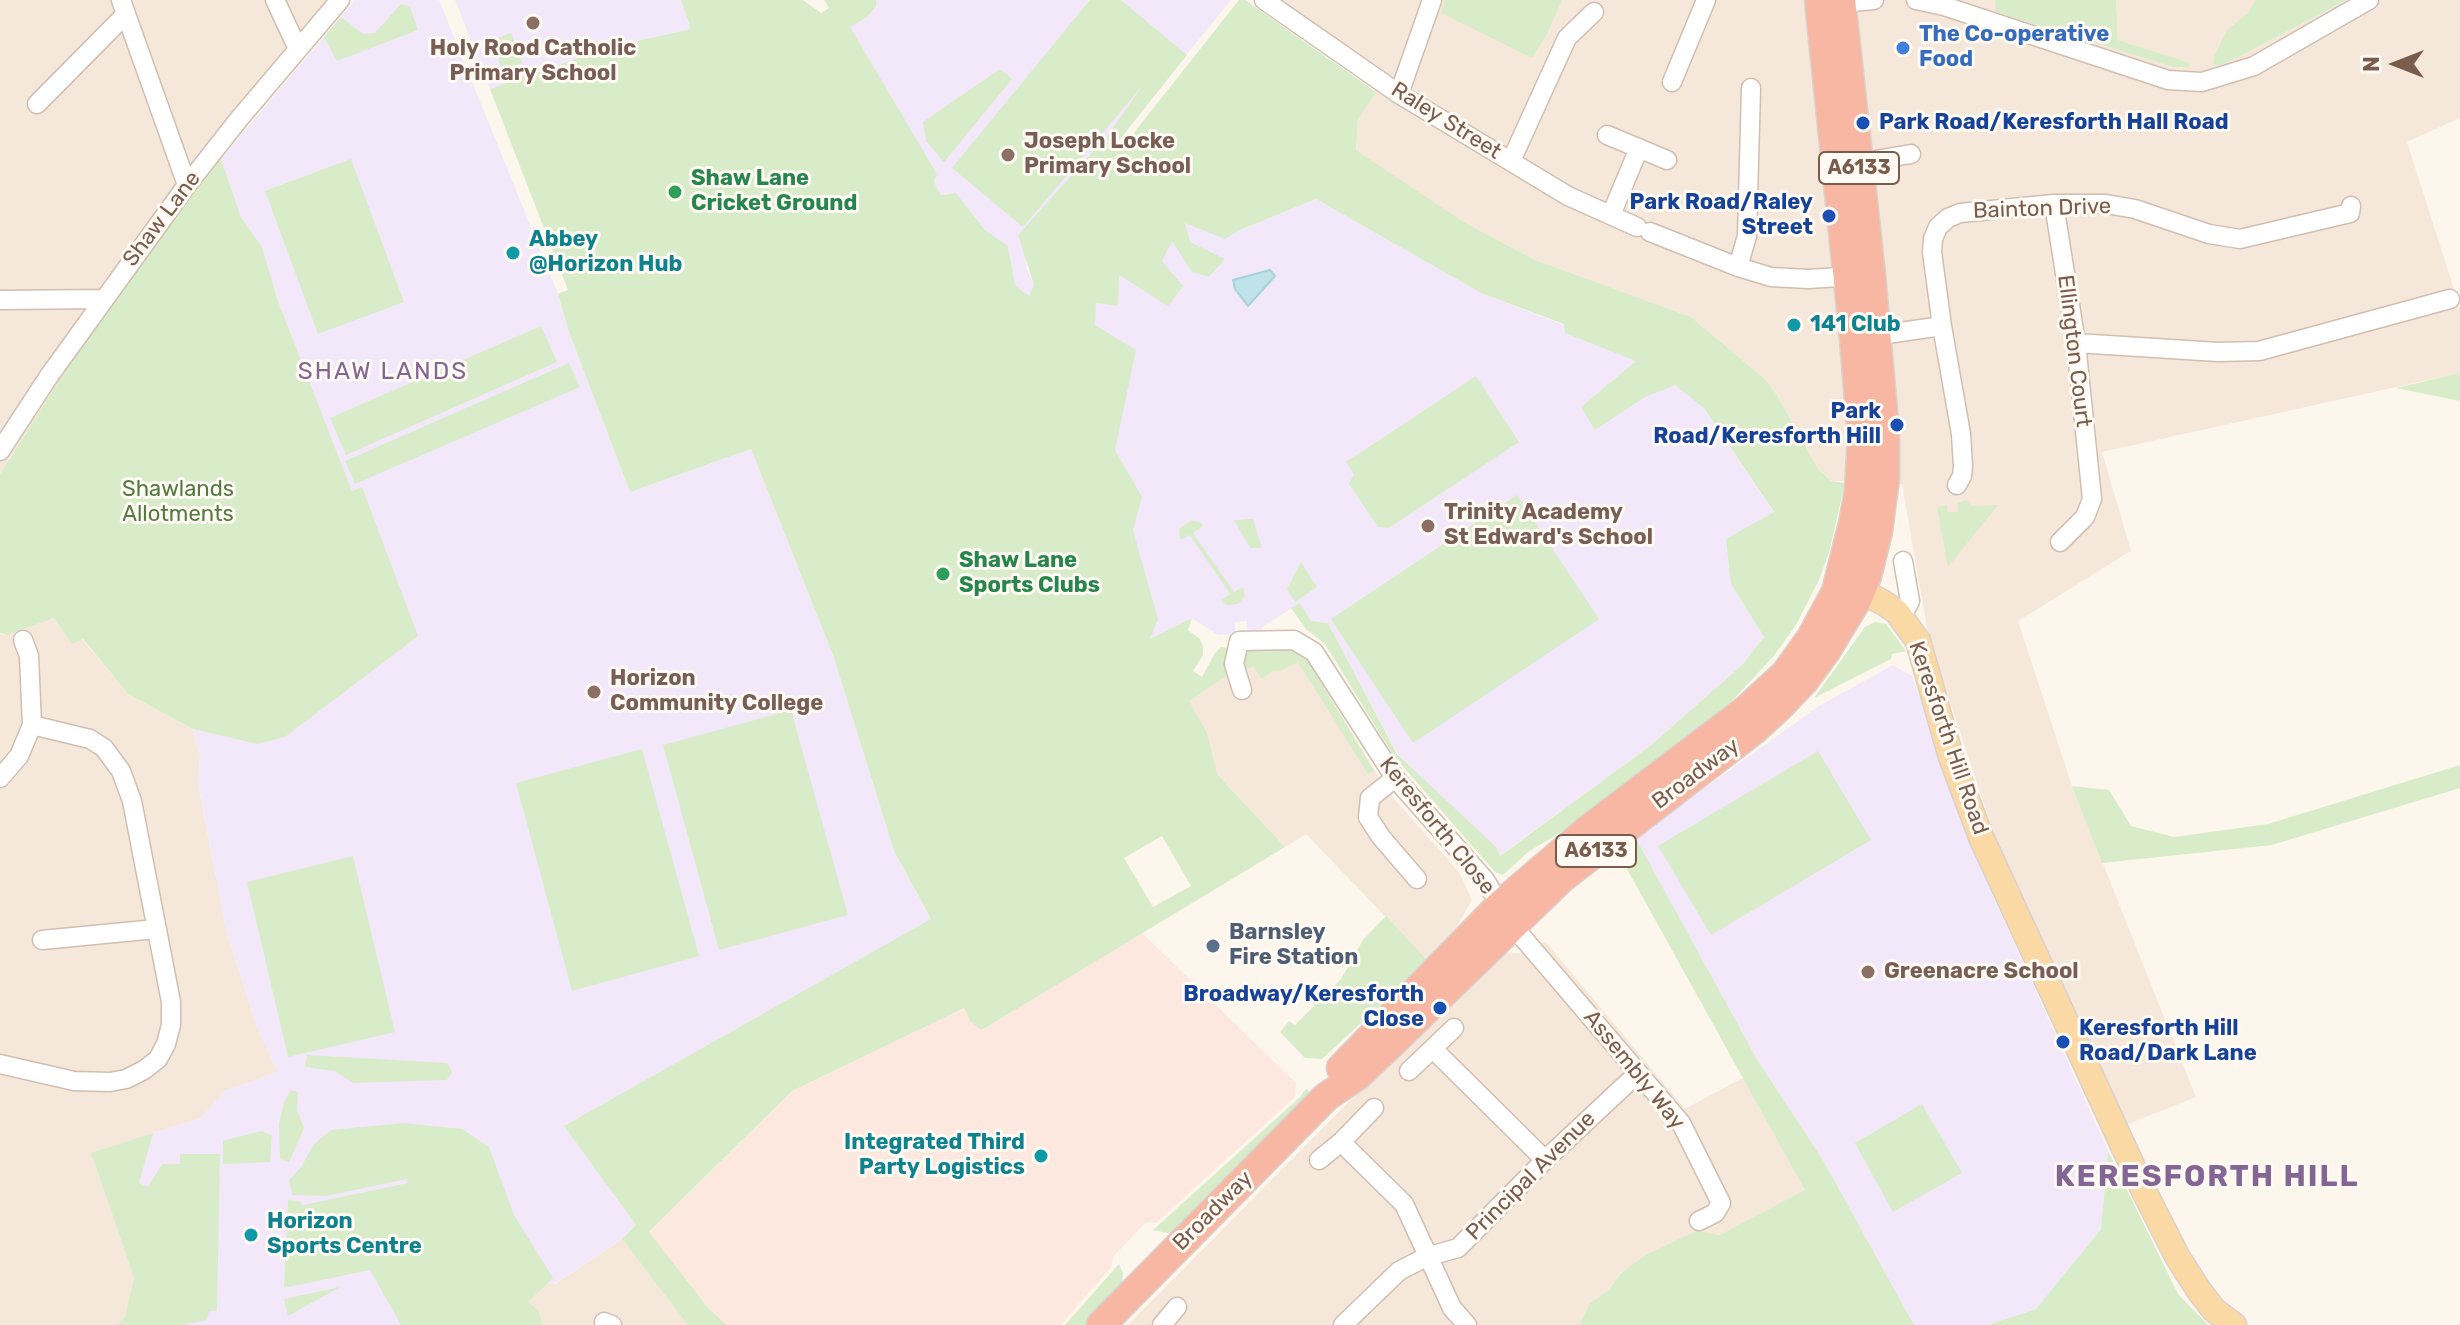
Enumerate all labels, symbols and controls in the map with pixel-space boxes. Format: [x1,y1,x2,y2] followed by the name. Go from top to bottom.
[524,14,542,32] marker: Holy Rood Catholic Primary School
[1919,22,2109,74] place label: The Co-operative Food
[2356,24,2436,104] north arrow
[430,36,636,88] place label: Holy Rood Catholic Primary School
[1894,39,1912,57] marker: The Co-operative Food
[2358,56,2385,72] text: N
[1386,77,1506,165] street label: Raley Street
[1879,110,2229,136] place label: Park Road/Keresforth Hall Road
[1854,114,1872,132] marker: Park Road/Keresforth Hall Road
[1024,129,1191,180] place label: Joseph Locke Primary School
[999,146,1017,164] marker: Joseph Locke Primary School
[1819,152,1899,184] road number: A6133
[118,166,206,272] street label: Shaw Lane
[691,166,857,218] place label: Shaw Lane Cricket Ground
[666,183,684,201] marker: Shaw Lane Cricket Ground
[1630,190,1813,242] place label: Park Road/Raley Street
[1972,193,2112,225] street label: Bainton Drive
[1820,207,1838,225] marker: Park Road/Raley Street
[529,227,682,278] place label: Abbey @Horizon Hub
[504,244,522,262] marker: Abbey @Horizon Hub
[2052,273,2096,429] street label: Ellington Court
[1810,312,1901,338] place label: 141 Club
[1785,316,1803,334] marker: 141 Club
[298,358,468,386] district label: SHAW LANDS
[1653,399,1881,450] place label: Park Road/Keresforth Hill
[1888,416,1906,434] marker: Park Road/Keresforth Hill
[122,477,234,528] park label: Shawlands Allotments
[1444,500,1653,552] place label: Trinity Academy St Edward's School
[1419,517,1437,535] marker: Trinity Academy St Edward's School
[959,548,1100,600] place label: Shaw Lane Sports Clubs
[934,565,952,583] marker: Shaw Lane Sports Clubs
[1903,638,1993,838] street label: Keresforth Hill Road
[610,666,823,718] place label: Horizon Community College
[585,683,603,701] marker: Horizon Community College
[1647,733,1745,815] street label: Broadway
[1373,752,1501,900] street label: Keresforth Close
[1556,835,1636,867] road number: A6133
[1229,920,1358,972] place label: Barnsley Fire Station
[1204,937,1222,955] marker: Barnsley Fire Station
[1884,959,2079,985] place label: Greenacre School
[1859,963,1877,981] marker: Greenacre School
[1183,982,1424,1034] place label: Broadway/Keresforth Close
[1431,999,1449,1017] marker: Broadway/Keresforth Close
[1578,1005,1690,1135] street label: Assembly Way
[2079,1016,2257,1068] place label: Keresforth Hill Road/Dark Lane
[2054,1033,2072,1051] marker: Keresforth Hill Road/Dark Lane
[1461,1106,1601,1246] street label: Principal Avenue
[844,1130,1025,1182] place label: Integrated Third Party Logistics
[1032,1147,1050,1165] marker: Integrated Third Party Logistics
[2055,1159,2359,1195] district label: KERESFORTH HILL
[1168,1166,1258,1256] street label: Broadway
[267,1209,422,1260] place label: Horizon Sports Centre
[242,1226,260,1244] marker: Horizon Sports Centre

